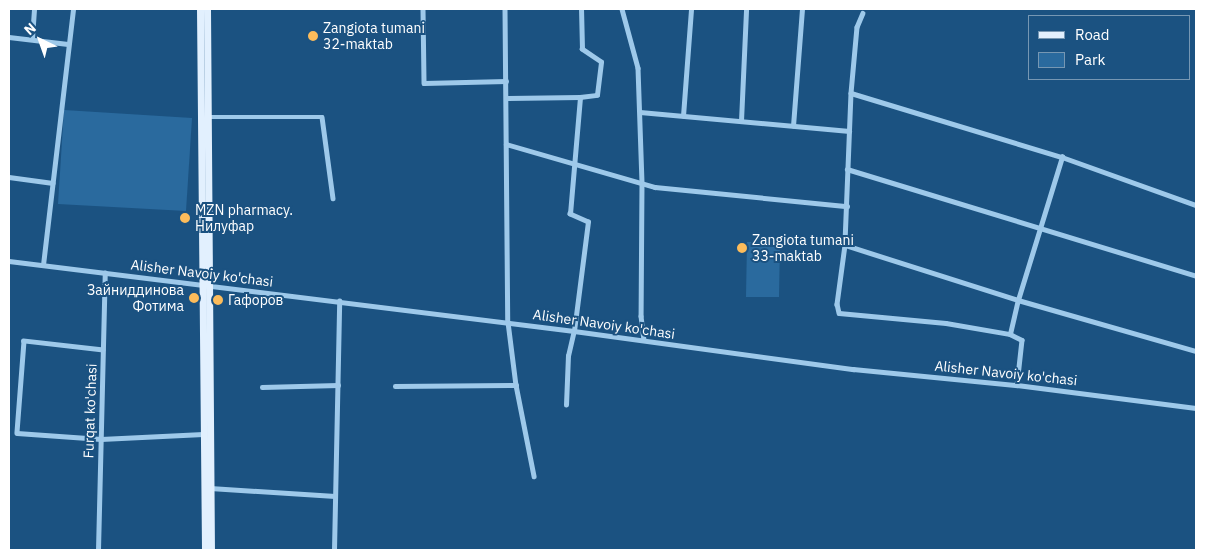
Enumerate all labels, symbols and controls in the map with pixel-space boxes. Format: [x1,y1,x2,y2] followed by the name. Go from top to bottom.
[15,15,65,65] north arrow
[1028,15,1190,80] legend
[20,19,40,39] text: N
[323,20,425,52] place label: Zangiota tumani 32-maktab
[1075,25,1110,44] text: Road
[307,30,319,42] marker: Zangiota tumani 32-maktab
[1075,50,1105,69] text: Park
[195,202,293,234] place label: MZN pharmacy. Нилуфар
[179,212,191,224] marker: MZN pharmacy. Нилуфар
[752,232,854,264] place label: Zangiota tumani 33-maktab
[736,242,748,254] marker: Zangiota tumani 33-maktab
[130,256,274,290] street label: Alisher Navoiy ko'chasi
[87,282,184,314] place label: Зайниддинова Фотима
[188,292,200,304] marker: Зайниддинова Фотима
[228,292,283,308] place label: Гафоров
[212,294,224,306] marker: Гафоров
[532,306,676,342] street label: Alisher Navoiy ko'chasi
[934,357,1078,389] street label: Alisher Navoiy ko'chasi
[80,363,100,459] street label: Furqat ko'chasi

